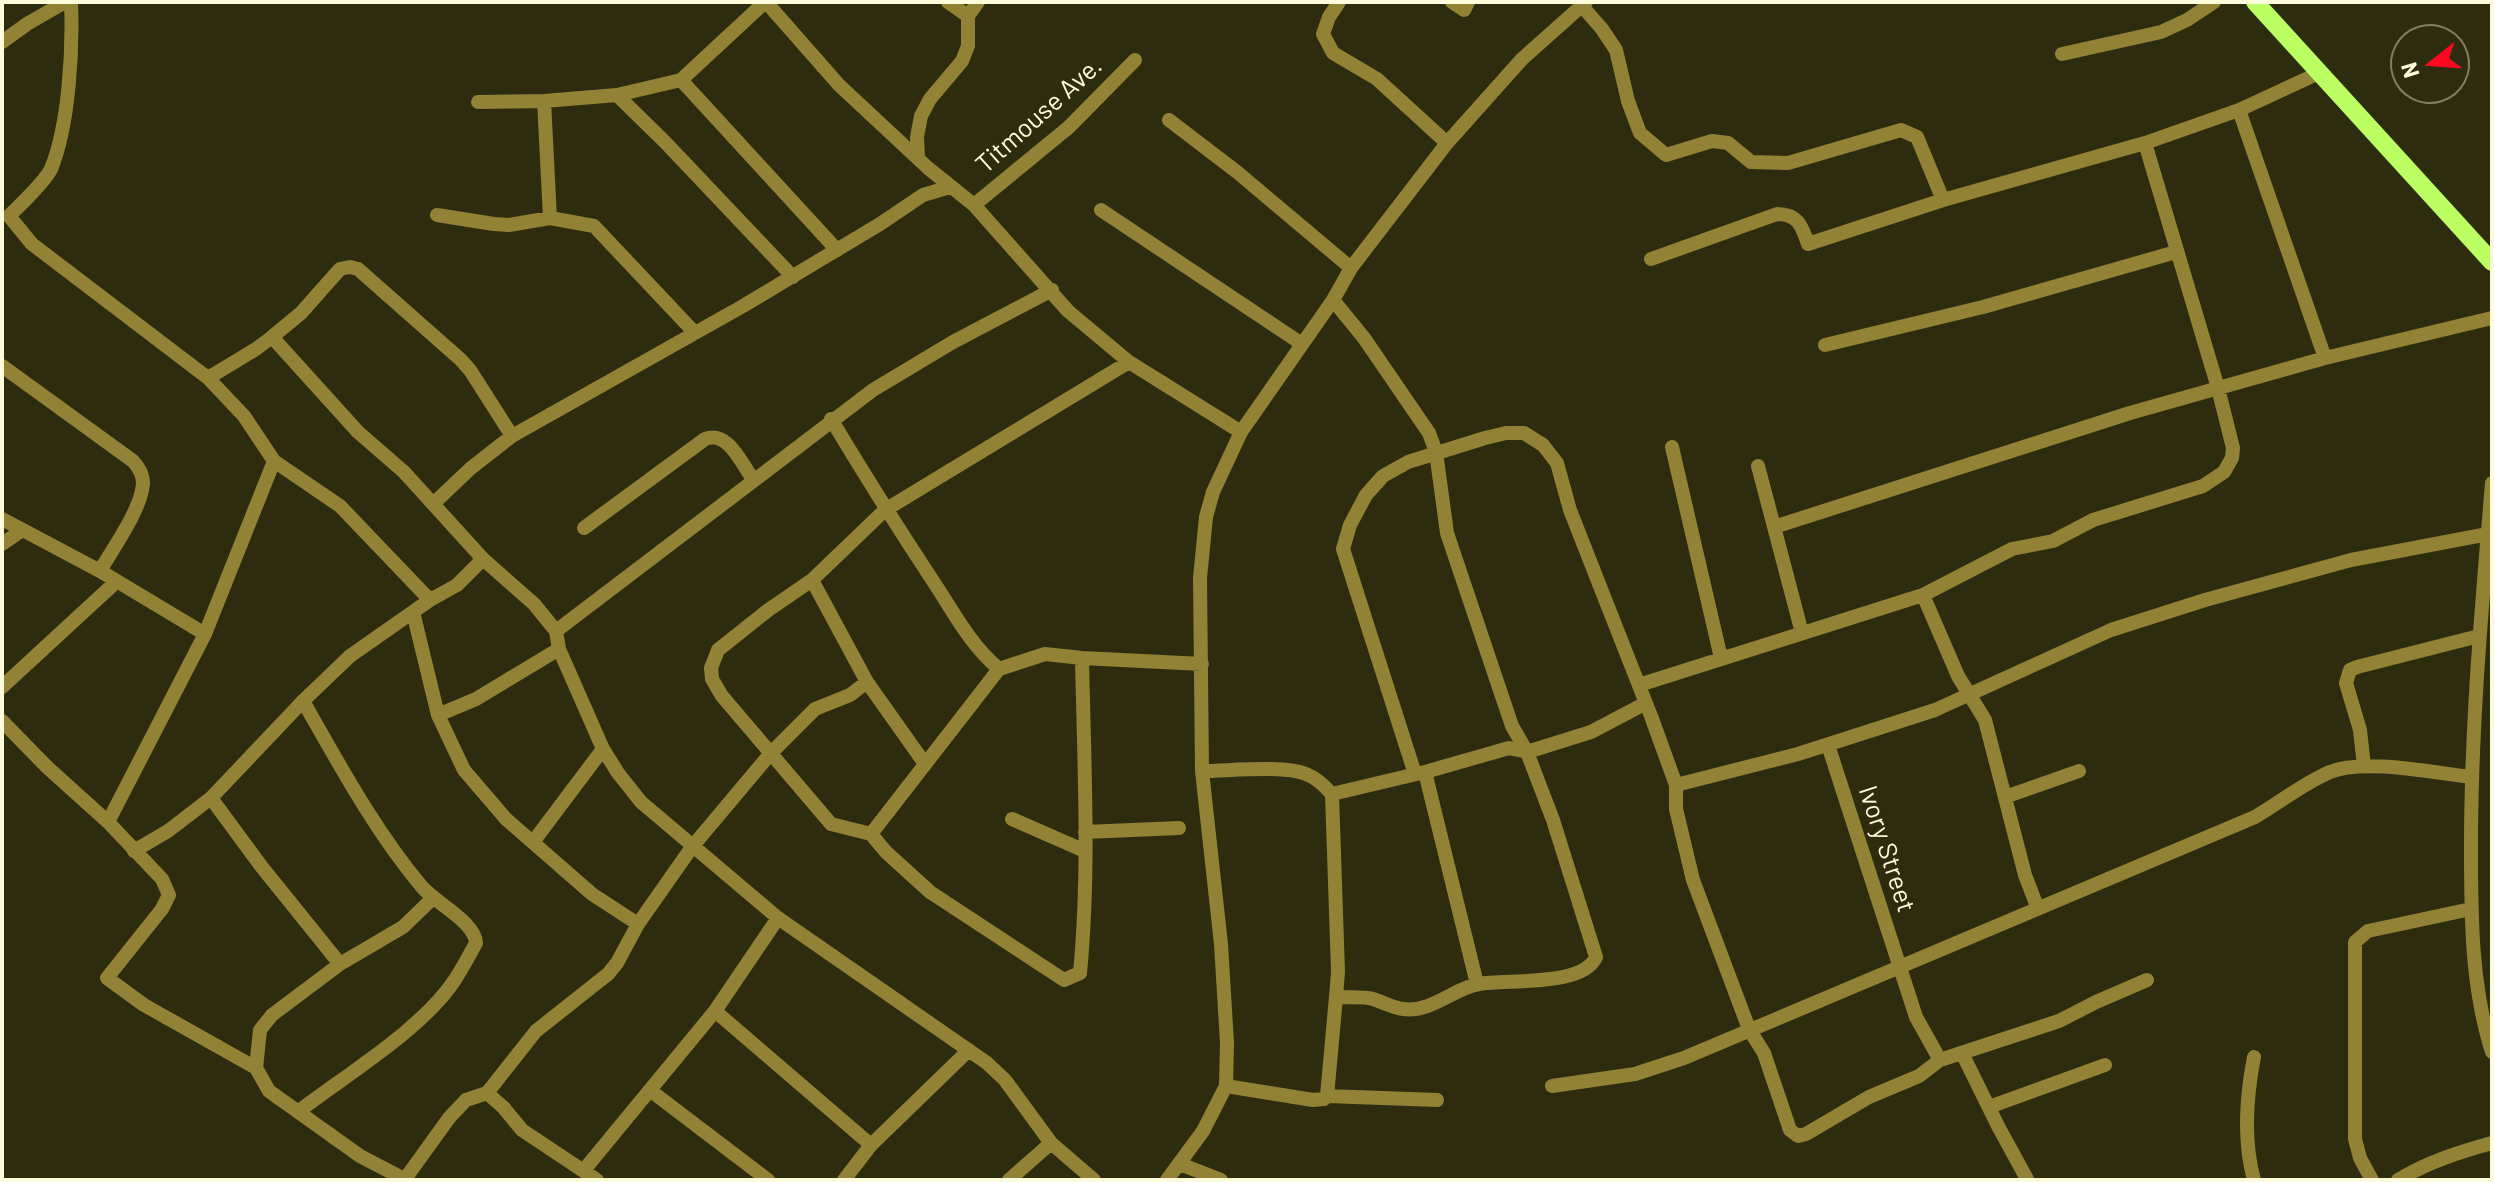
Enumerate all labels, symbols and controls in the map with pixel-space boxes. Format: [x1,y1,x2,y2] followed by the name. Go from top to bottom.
[2390,24,2470,104] north arrow
[969,50,1109,180] street label: Titmouse Ave.
[2394,60,2424,81] text: N
[1852,782,1922,916] street label: Ivory Street

